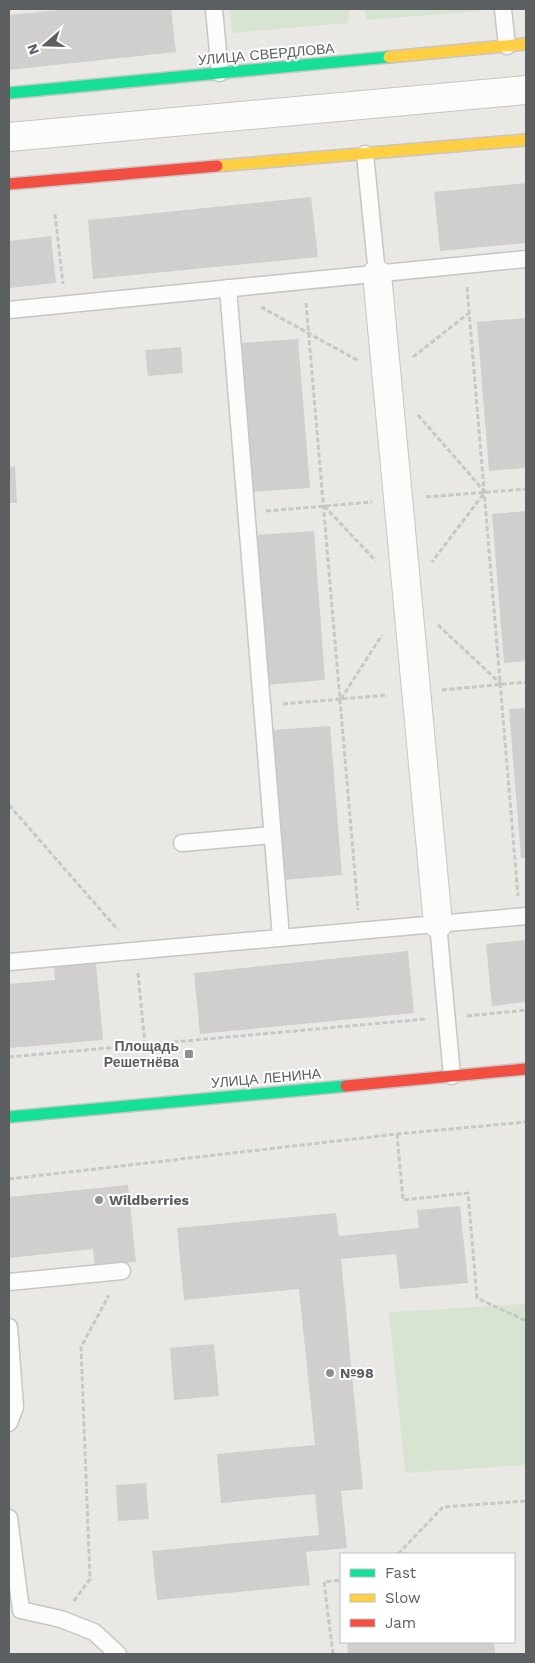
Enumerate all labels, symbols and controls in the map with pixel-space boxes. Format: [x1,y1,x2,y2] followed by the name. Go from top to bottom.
[20,20,70,70] north arrow
[197,40,336,68] street label: УЛИЦА СВЕРДЛОВА
[23,42,42,57] text: N
[104,1038,179,1070] place label: Площадь Решетнёва
[183,1048,195,1060] marker: Площадь Решетнёва
[210,1065,322,1091] street label: УЛИЦА ЛЕНИНА
[109,1192,189,1208] place label: Wildberries
[93,1194,105,1206] marker: Wildberries
[340,1365,374,1381] place label: №98
[324,1367,336,1379] marker: №98
[340,1553,515,1643] legend
[385,1564,417,1582] text: Fast
[385,1589,421,1607] text: Slow
[385,1614,416,1632] text: Jam

